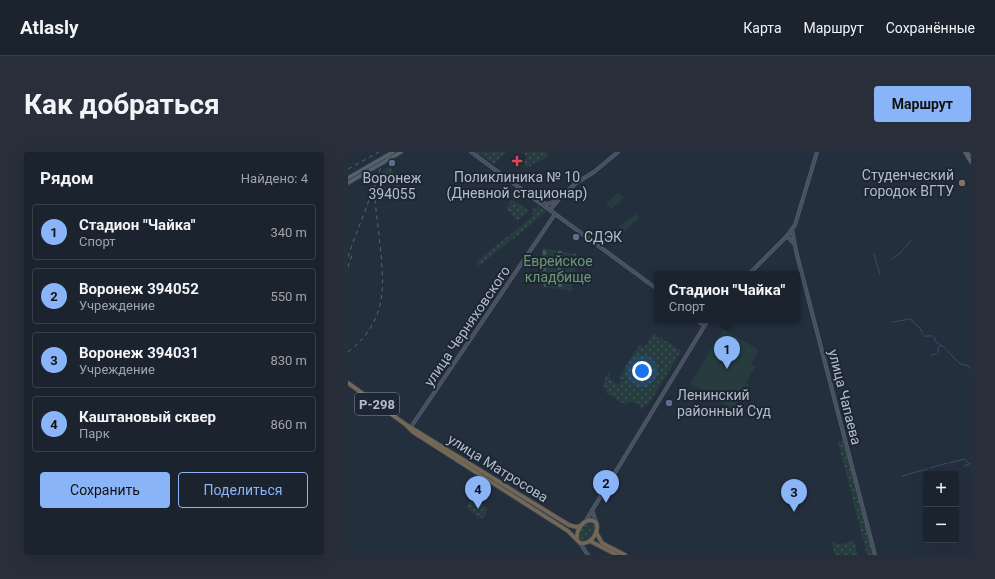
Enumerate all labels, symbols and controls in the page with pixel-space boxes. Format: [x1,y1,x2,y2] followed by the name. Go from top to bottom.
[20,16,79,39] text: Atlasly
[743,20,782,36] text: Карта
[804,20,864,36] text: Маршрут
[886,20,975,36] text: Сохранённые
[874,86,971,122] button: Маршрут
[24,88,220,121] text: Как добраться
[511,155,523,167] marker: Поликлиника № 10 (Дневной стационар)
[387,158,397,168] marker: Воронеж 394055
[862,167,954,199] place label: Студенческий городок ВГТУ
[40,168,94,188] text: Рядом
[447,169,587,202] place label: Поликлиника № 10 (Дневной стационар)
[363,170,422,202] place label: Воронеж 394055
[241,171,308,186] text: Найдено: 4
[957,178,967,188] marker: Студенческий городок ВГТУ
[79,216,196,234] text: Стадион "Чайка"
[50,225,58,240] text: 1
[270,225,307,240] text: 340 m
[584,229,622,245] place label: СДЭК
[571,232,581,242] marker: СДЭК
[79,234,115,249] text: Спорт
[523,253,593,285] park label: Еврейское кладбище
[421,263,513,389] street label: улица Черняховского
[654,271,800,323] popup
[79,280,199,298] text: Воронеж 394052
[669,281,785,299] text: Стадион "Чайка"
[50,289,58,304] text: 2
[270,289,307,304] text: 550 m
[79,298,155,313] text: Учреждение
[669,299,705,314] text: Спорт
[714,336,740,369] pin: 1
[79,344,199,362] text: Воронеж 394031
[825,348,865,446] street label: улица Чапаева
[50,353,58,368] text: 3
[270,353,307,368] text: 830 m
[632,361,652,381] your location
[79,362,155,377] text: Учреждение
[677,387,771,419] place label: Ленинский районный Суд
[355,393,399,415] road number: Р-298
[664,398,674,408] marker: Ленинский районный Суд
[79,408,216,426] text: Каштановый сквер
[50,417,58,432] text: 4
[270,417,307,432] text: 860 m
[79,426,110,441] text: Парк
[445,431,551,505] street label: улица Матросова
[593,470,619,503] pin: 2
[923,471,959,543] map controls
[923,471,959,507] button: +
[40,472,170,508] button: Сохранить
[178,472,308,508] button: Поделиться
[465,476,491,509] pin: 4
[781,479,807,512] pin: 3
[923,507,959,543] button: −

